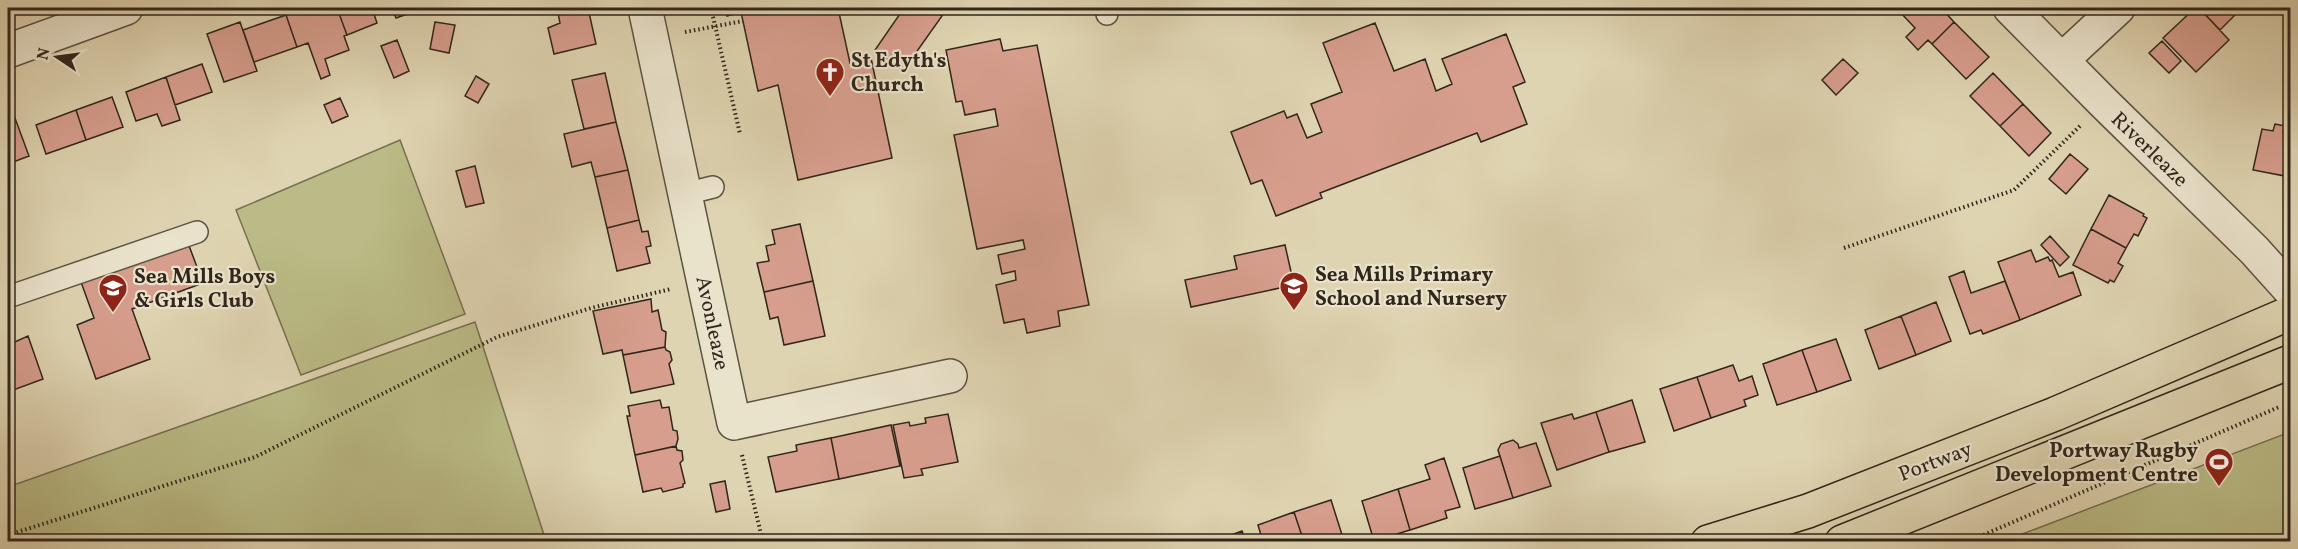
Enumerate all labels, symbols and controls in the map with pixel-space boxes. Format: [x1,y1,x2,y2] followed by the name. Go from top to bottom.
[27,27,87,87] north arrow
[32,46,56,62] text: N
[851,47,947,100] place label: St Edyth's Church
[814,56,846,98] church icon: St Edyth's Church
[2104,106,2194,194] street label: Riverleaze
[1315,261,1507,314] place label: Sea Mills Primary School and Nursery
[134,263,275,316] place label: Sea Mills Boys & Girls Club
[1278,270,1310,312] school or university icon: Sea Mills Primary School and Nursery
[97,272,129,314] school or university icon: Sea Mills Boys & Girls Club
[687,274,736,373] street label: Avonleaze
[1895,435,1977,490] street label: Portway
[1995,437,2198,490] place label: Portway Rugby Development Centre
[2203,446,2235,488] sports icon: Portway Rugby Development Centre

